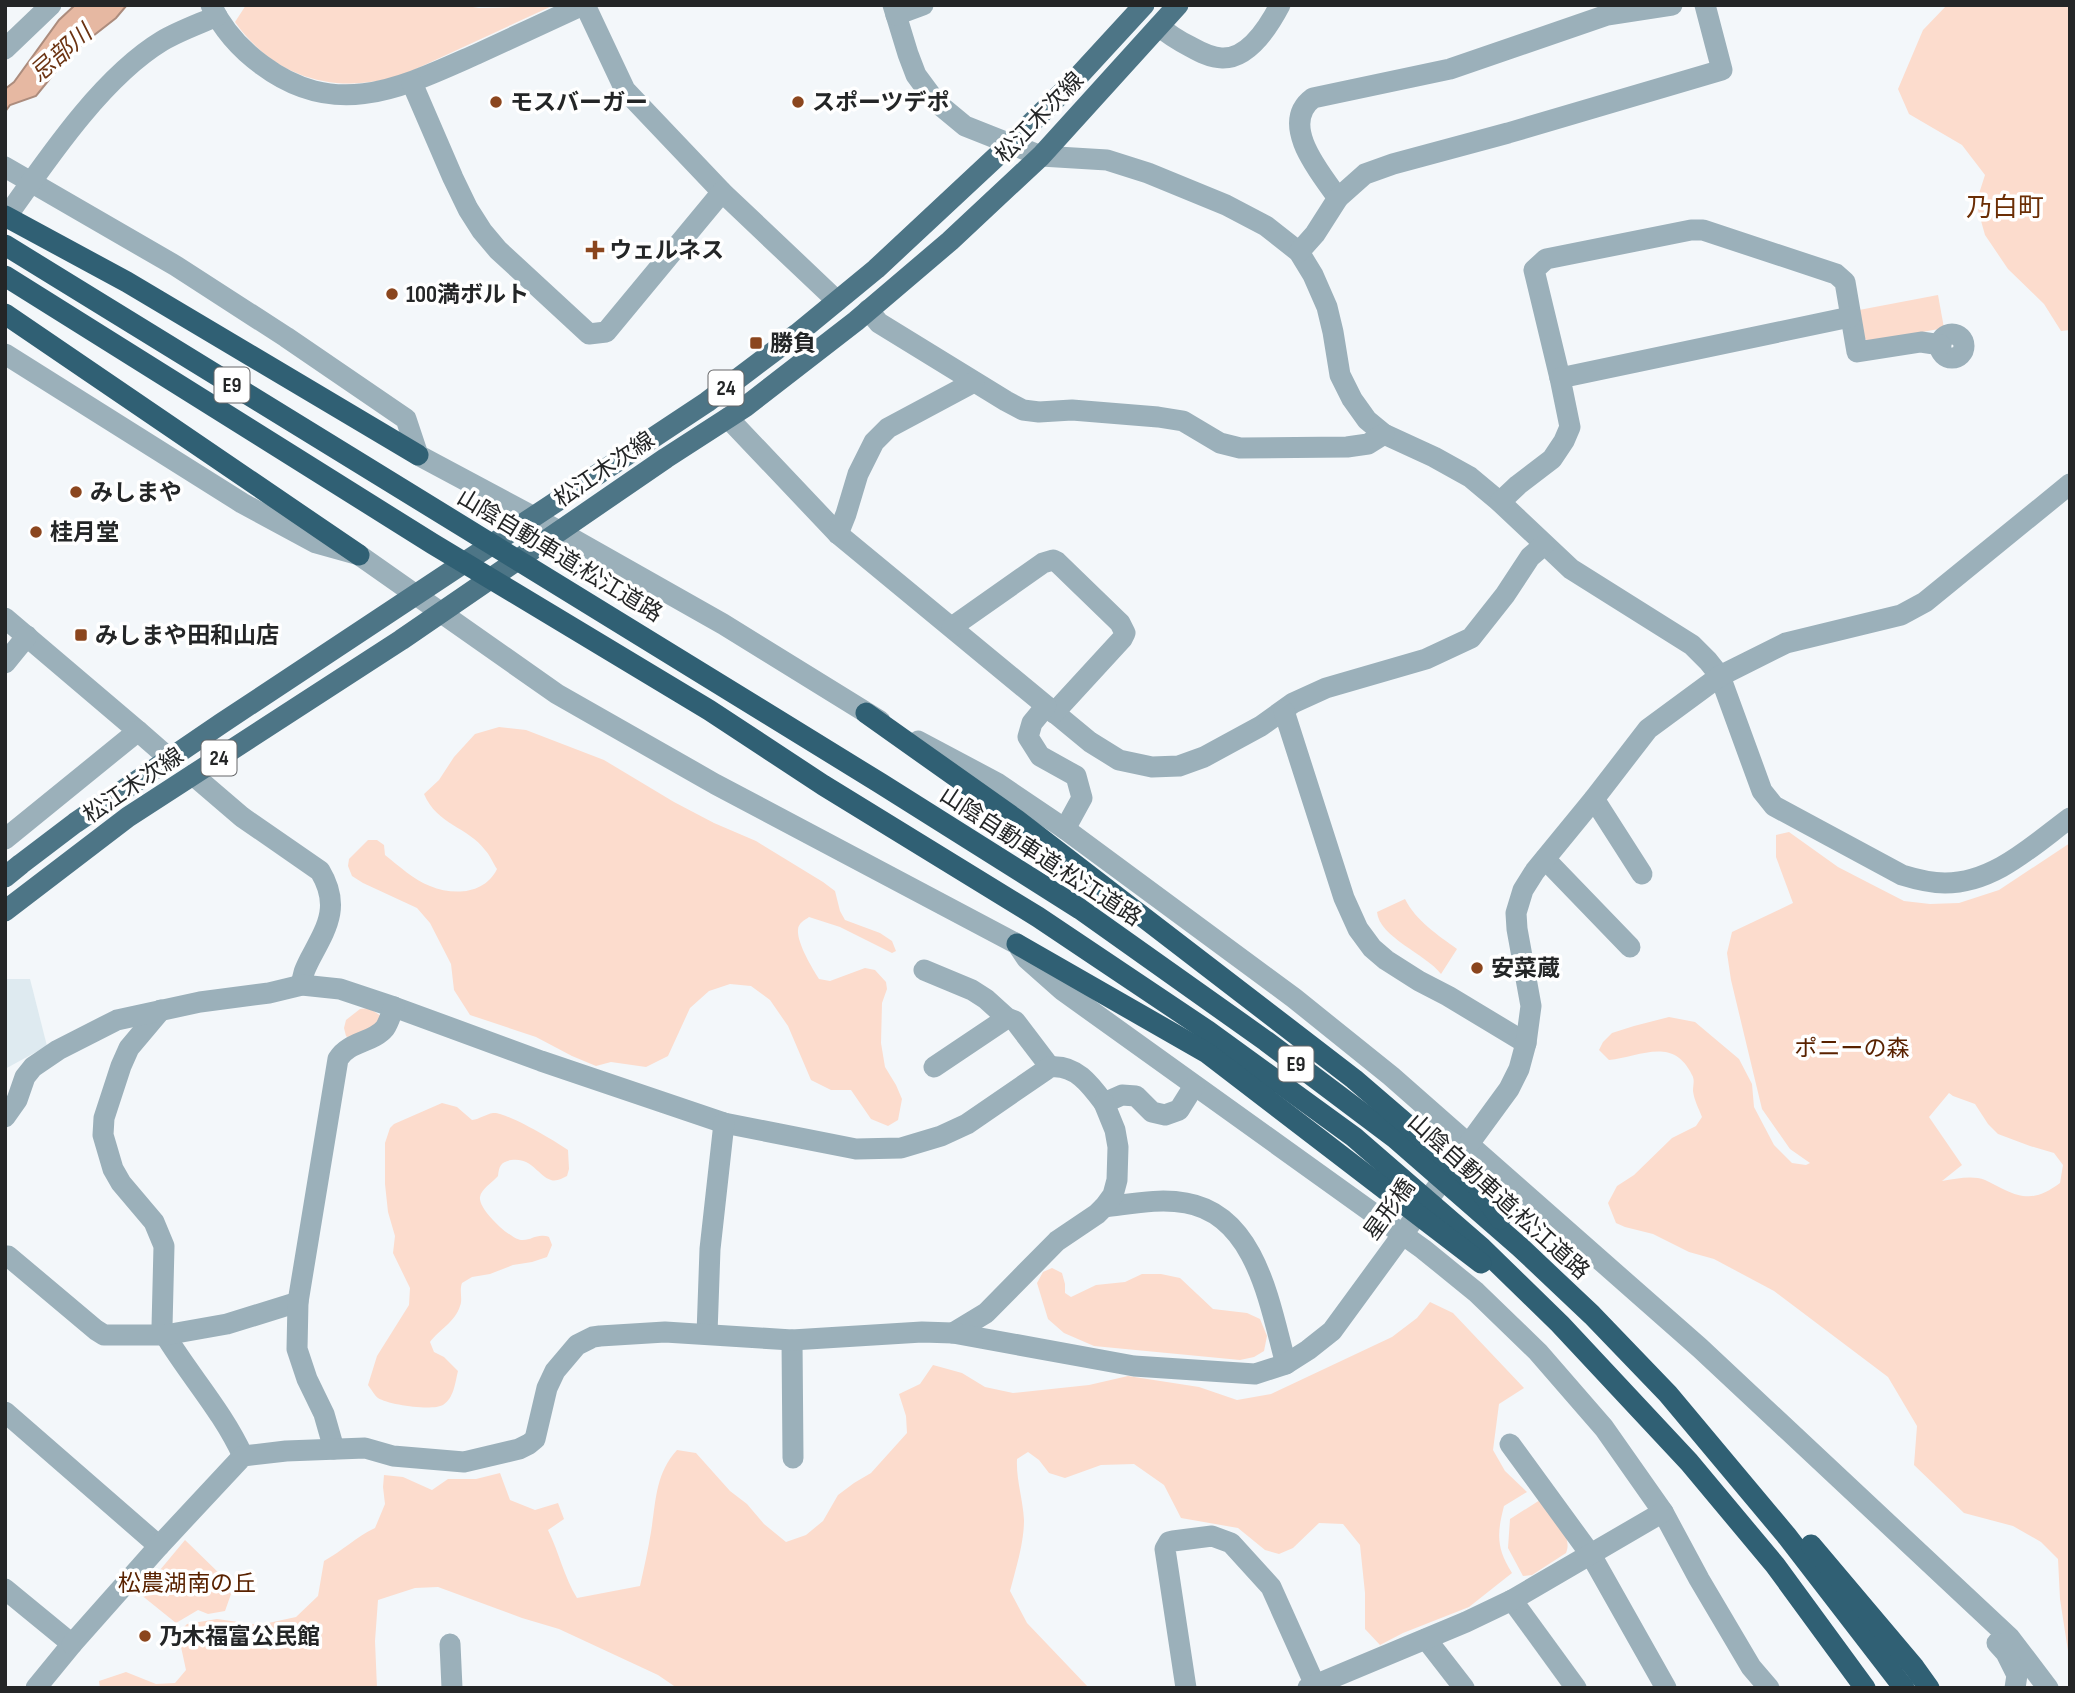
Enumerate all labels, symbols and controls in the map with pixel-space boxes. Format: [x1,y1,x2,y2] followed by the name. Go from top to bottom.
[25,17,100,88] water label: 忌部川
[990,67,1090,169] street label: 松江木次線
[510,89,648,117] place label: モスバーガー
[812,89,950,117] place label: スポーツデポ
[488,94,504,110] marker: モスバーガー
[790,94,806,110] marker: スポーツデポ
[1966,193,2044,224] district label: 乃白町
[609,237,724,265] place label: ウェルネス
[587,242,603,258] marker: ウェルネス
[406,281,529,309] place label: 100満ボルト
[384,286,400,302] marker: 100満ボルト
[770,330,816,358] place label: 勝負
[748,335,764,351] marker: 勝負
[215,368,250,402] road number: E9
[708,370,744,406] road number: 24
[549,426,660,514] street label: 松江木次線
[90,479,182,507] place label: みしまや
[452,483,667,628] street label: 山陰自動車道;松江道路
[68,484,84,500] marker: みしまや
[50,519,119,547] place label: 桂月堂
[28,524,44,540] marker: 桂月堂
[95,622,279,650] place label: みしまや田和山店
[73,627,89,643] marker: みしまや田和山店
[202,740,236,776] road number: 24
[78,742,189,830] street label: 松江木次線
[934,781,1146,932] street label: 山陰自動車道;松江道路
[1491,955,1560,983] place label: 安菜蔵
[1469,960,1485,976] marker: 安菜蔵
[1795,1035,1910,1063] park label: ポニーの森
[1278,1046,1314,1082] road number: E9
[1402,1108,1595,1286] street label: 山陰自動車道;松江道路
[1358,1173,1421,1246] street label: 星形橋
[118,1570,256,1598] park label: 松農湖南の丘
[159,1623,320,1651] place label: 乃木福富公民館
[137,1628,153,1644] marker: 乃木福富公民館

